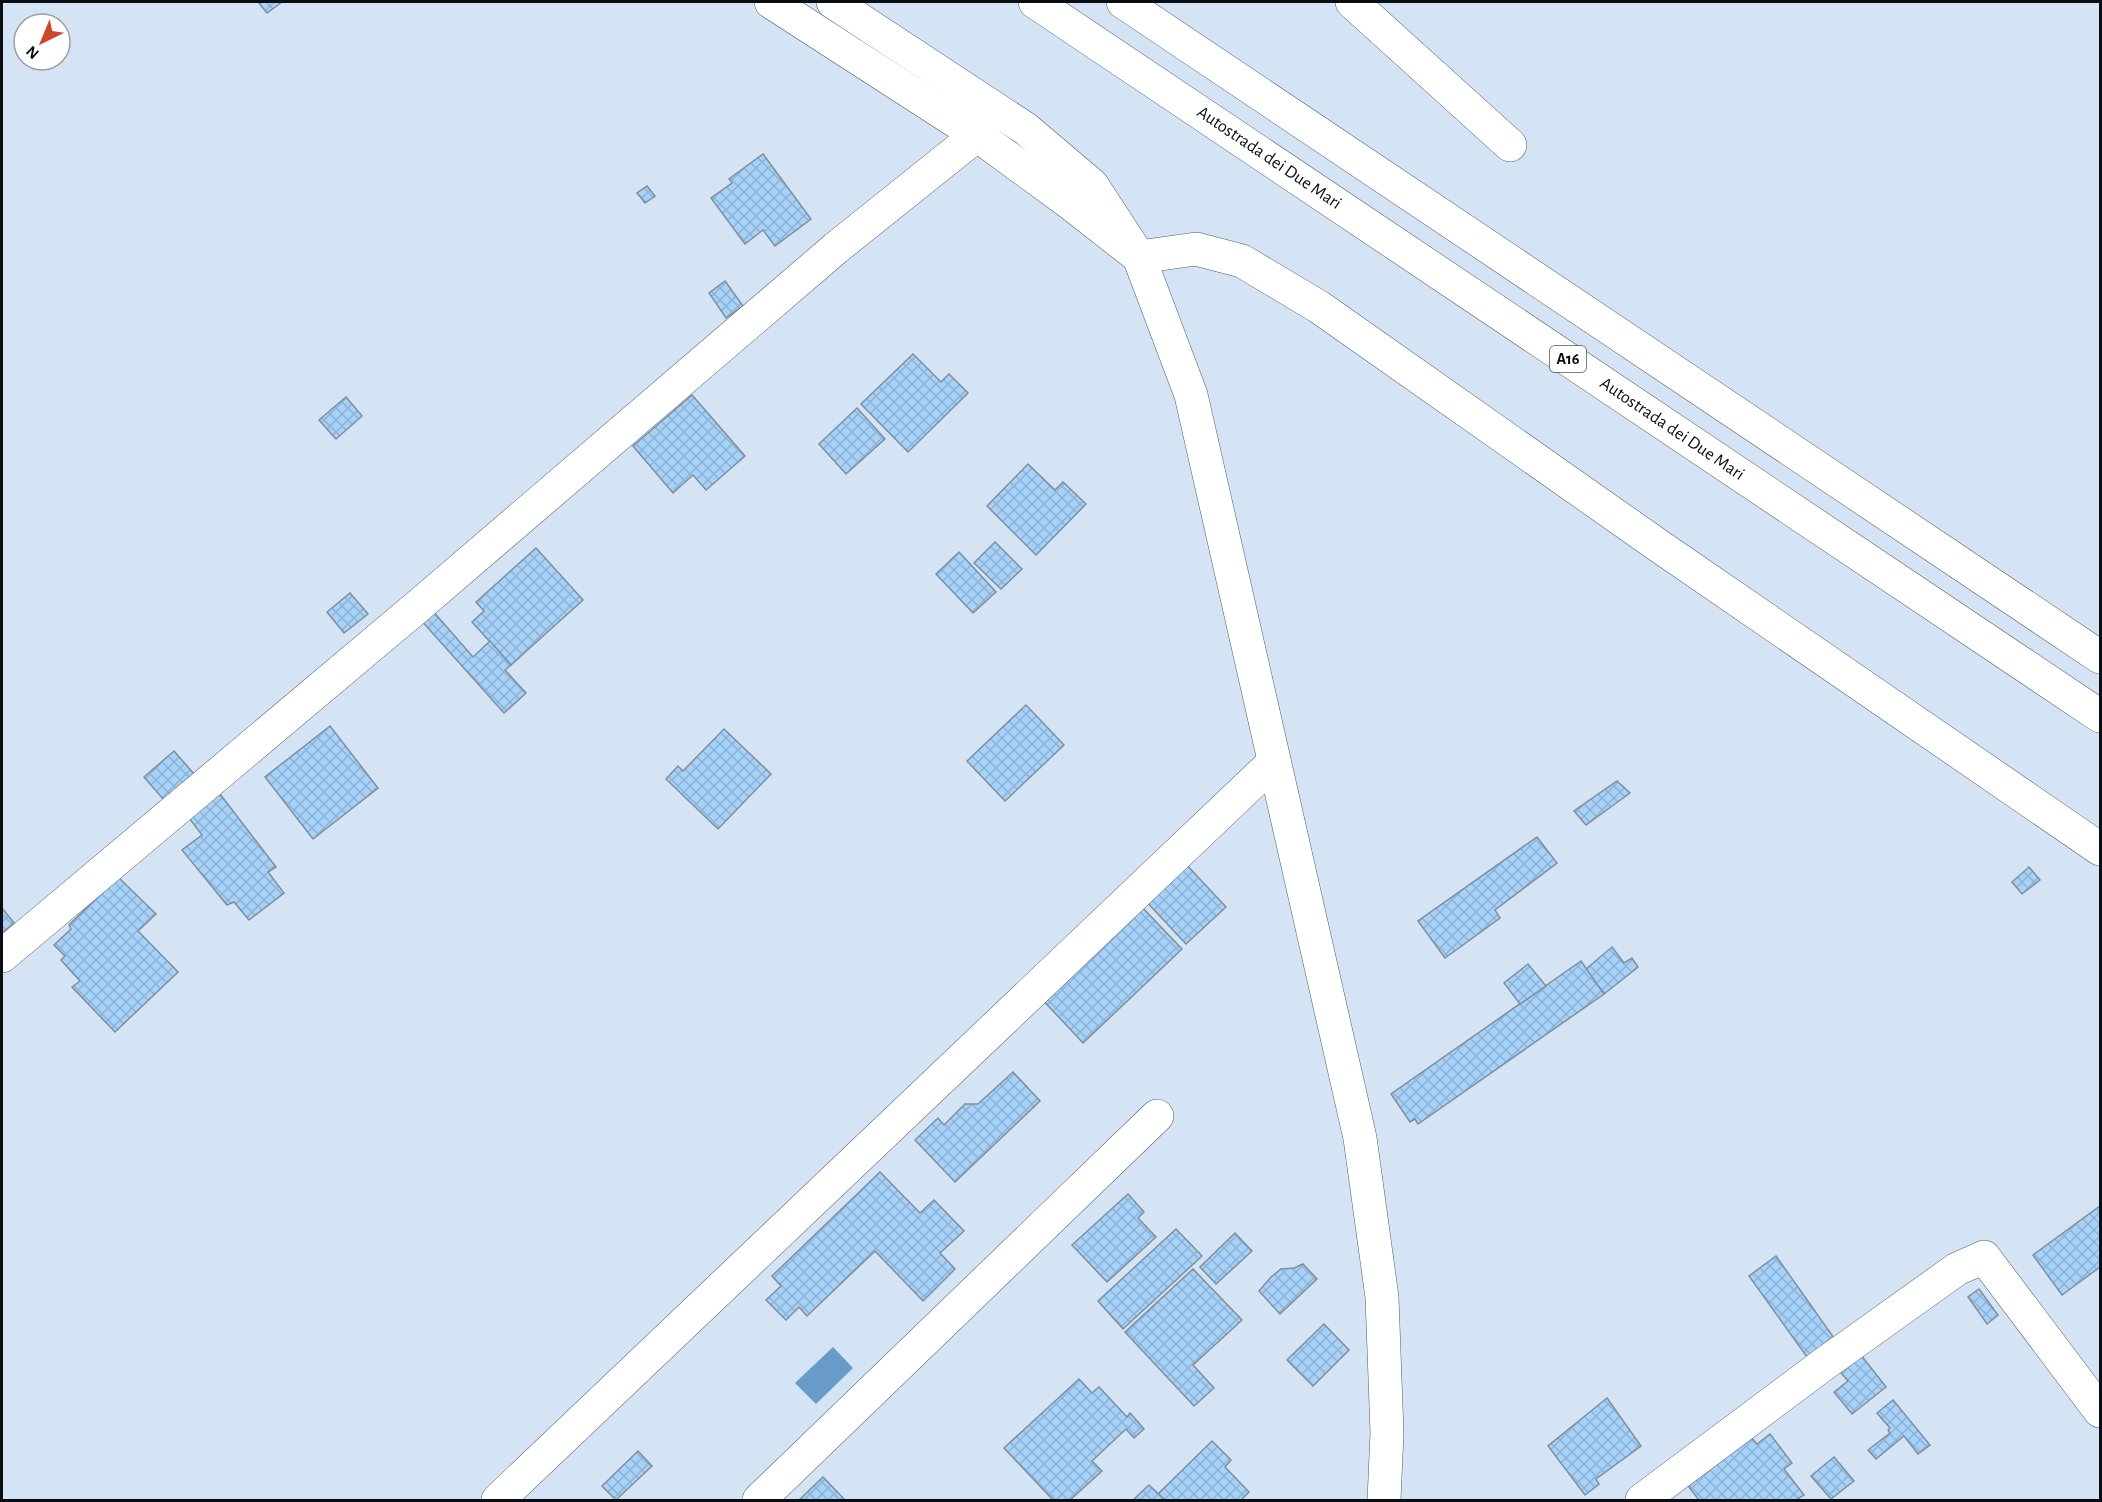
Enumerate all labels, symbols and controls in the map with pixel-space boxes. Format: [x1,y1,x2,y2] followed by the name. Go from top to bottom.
[12,12,72,72] north arrow
[23,43,42,62] text: N
[1194,103,1344,213] street label: Autostrada dei Due Mari
[1550,346,1586,372] road number: A16
[1597,374,1747,484] street label: Autostrada dei Due Mari

